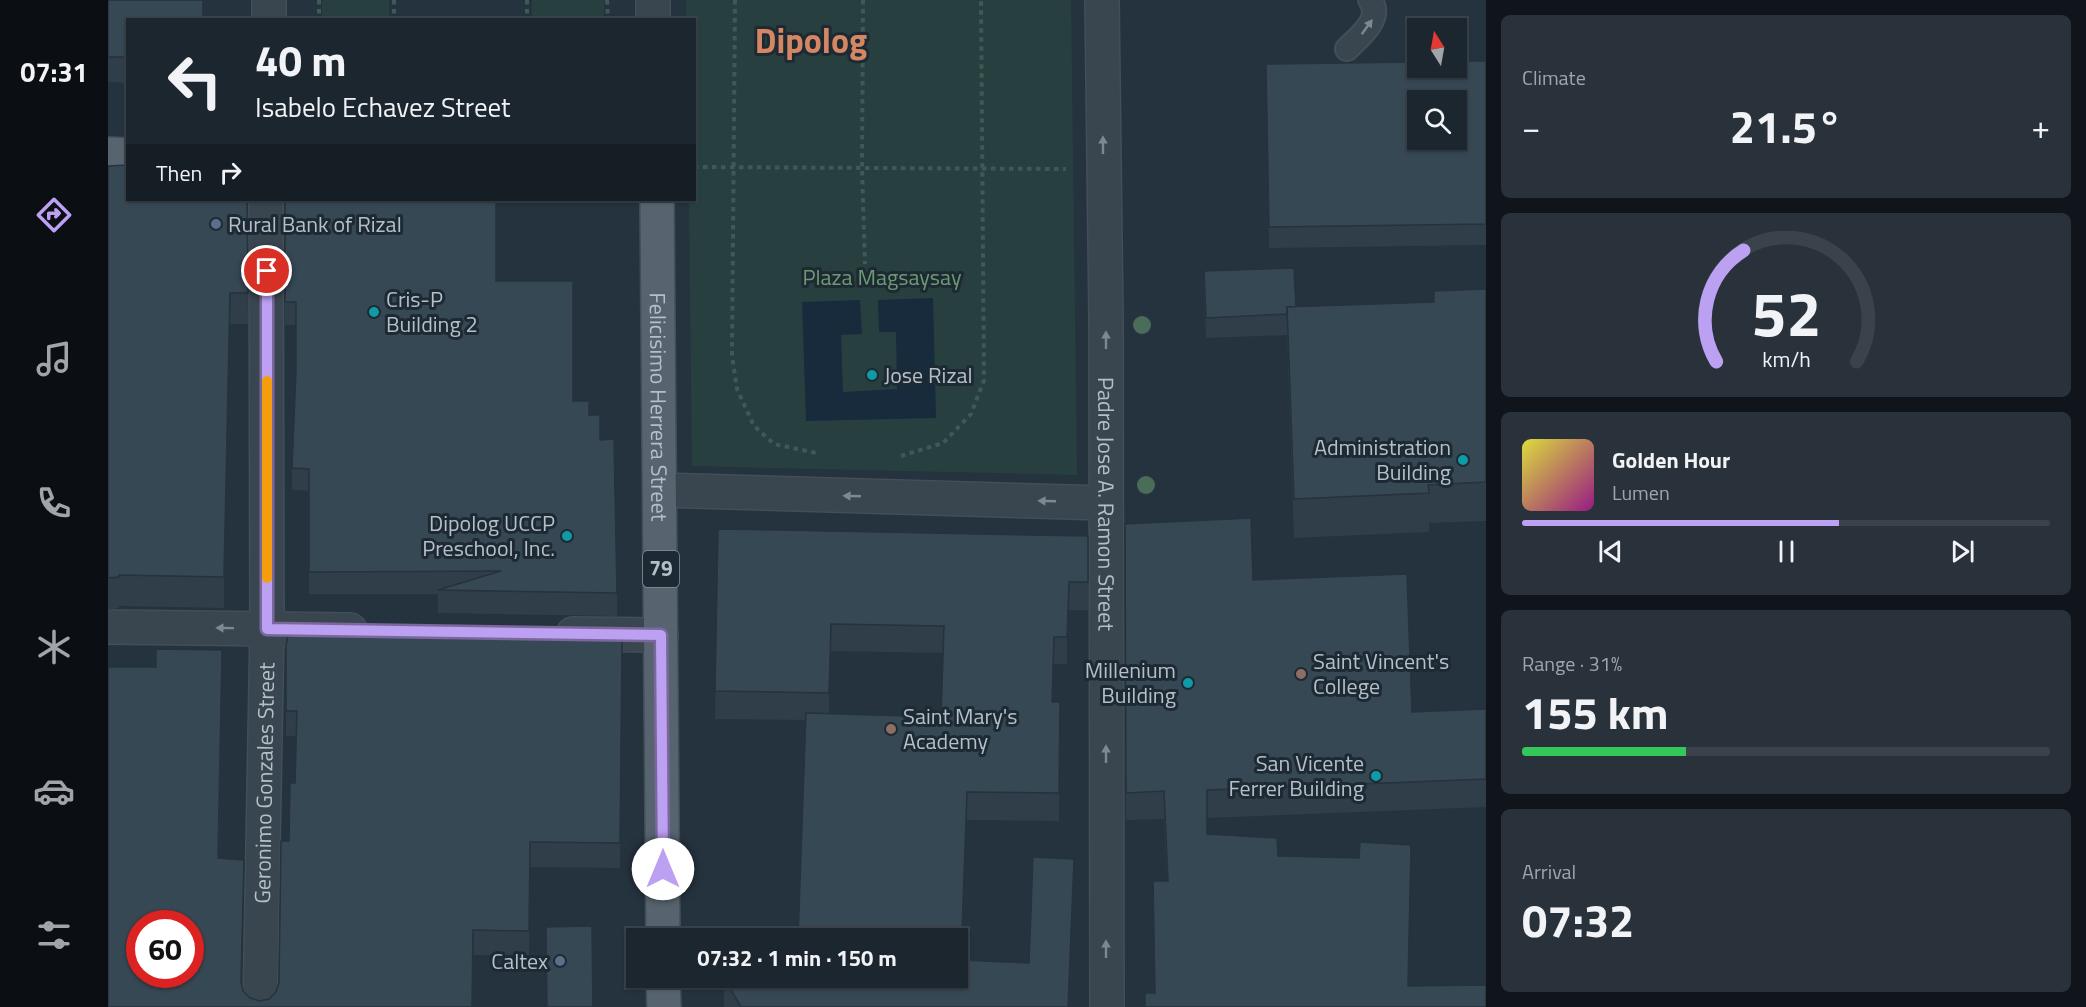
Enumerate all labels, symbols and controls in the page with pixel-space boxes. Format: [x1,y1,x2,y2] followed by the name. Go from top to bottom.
[755,14,867,66] district label: Dipolog
[1407,18,1467,78] north arrow
[1407,18,1467,150] map controls
[1361,19,1373,35] one-way arrow
[255,28,347,92] text: 40 m
[156,42,234,120] icon: left
[20,51,88,92] text: 07:31
[1522,62,1586,93] text: Climate
[255,86,511,127] text: Isabelo Echavez Street
[1407,90,1467,150] button: search
[1730,92,1842,160] text: 21.5°
[1522,102,1540,152] text: −
[2032,102,2050,152] text: +
[1098,135,1108,154] one-way arrow
[156,156,202,190] text: Then
[214,156,247,189] icon: right
[33,194,75,236] icon: directions
[228,207,402,241] place label: Rural Bank of Rizal
[209,217,223,231] marker: Rural Bank of Rizal
[241,245,292,296] pin
[250,254,283,287] icon: arrive
[802,260,962,294] park label: Plaza Magsaysay
[1751,265,1821,360] text: 52
[386,282,478,341] place label: Cris-P Building 2
[641,292,677,522] street label: Felicisimo Herrera Street
[367,305,381,319] marker: Cris-P Building 2
[1101,330,1111,349] one-way arrow
[33,338,75,380] icon: music
[1762,344,1810,376] text: km/h
[884,358,973,392] place label: Jose Rizal
[865,368,879,382] marker: Jose Rizal
[1089,377,1123,631] street label: Padre Jose A. Ramon Street
[1314,430,1451,489] place label: Administration Building
[1612,443,1730,477] text: Golden Hour
[1456,453,1470,467] marker: Administration Building
[1612,477,1670,508] text: Lumen
[33,482,75,524] icon: phone
[843,491,862,500] one-way arrow
[1038,497,1057,506] one-way arrow
[422,506,555,565] place label: Dipolog UCCP Preschool, Inc.
[560,529,574,543] marker: Dipolog UCCP Preschool, Inc.
[1594,535,1627,568] icon: previous
[1770,535,1803,568] icon: pause
[1946,535,1979,568] icon: next
[643,551,679,587] road number: 79
[215,623,234,633] one-way arrow
[33,626,75,668] icon: climate
[1313,644,1449,703] place label: Saint Vincent's College
[1522,648,1622,679] text: Range · 31%
[1085,653,1176,712] place label: Millenium Building
[245,662,283,904] street label: Geronimo Gonzales Street
[1294,667,1308,681] marker: Saint Vincent's College
[1181,676,1195,690] marker: Millenium Building
[1522,678,1668,746] text: 155 km
[903,699,1018,758] place label: Saint Mary's Academy
[884,722,898,736] marker: Saint Mary's Academy
[1101,744,1111,763] one-way arrow
[1228,746,1364,805] place label: San Vicente Ferrer Building
[1369,769,1383,783] marker: San Vicente Ferrer Building
[33,770,75,812] icon: car
[631,837,695,901] position arrow
[1522,856,1576,887] text: Arrival
[1522,886,1634,954] text: 07:32
[126,910,204,988] speed limit sign: 60
[33,914,75,956] icon: filters
[1102,939,1111,958] one-way arrow
[697,941,897,975] text: 07:32 · 1 min · 150 m
[491,944,548,978] place label: Caltex
[553,954,567,968] marker: Caltex

